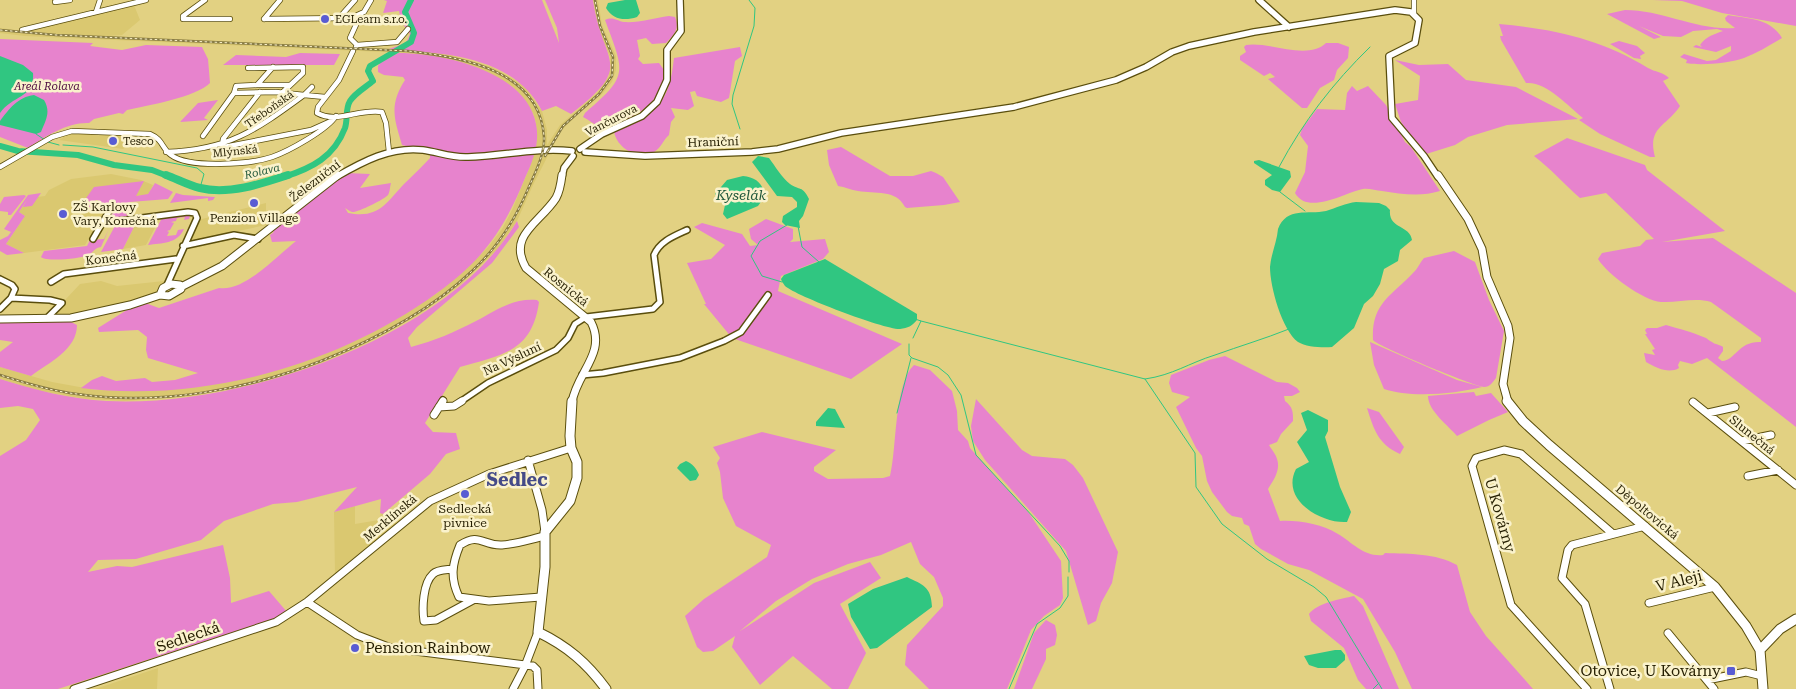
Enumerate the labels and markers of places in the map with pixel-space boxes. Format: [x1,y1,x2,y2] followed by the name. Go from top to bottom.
[319,13,331,25] marker: EGLearn s.r.o.
[335,13,407,26] place label: EGLearn s.r.o.
[107,135,119,147] marker: Tesco
[123,135,154,148] place label: Tesco
[248,197,260,209] marker: Penzion Village
[73,200,156,228] place label: ZŠ Karlovy Vary, Konečná
[57,208,69,220] marker: ZŠ Karlovy Vary, Konečná
[210,211,299,225] place label: Penzion Village
[459,488,471,500] marker: Sedlecká pivnice
[439,502,492,530] place label: Sedlecká pivnice
[365,639,491,657] place label: Pension Rainbow
[349,642,361,654] marker: Pension Rainbow
[1580,662,1721,680] place label: Otovice, U Kovárny
[1725,665,1737,677] marker: Otovice, U Kovárny

